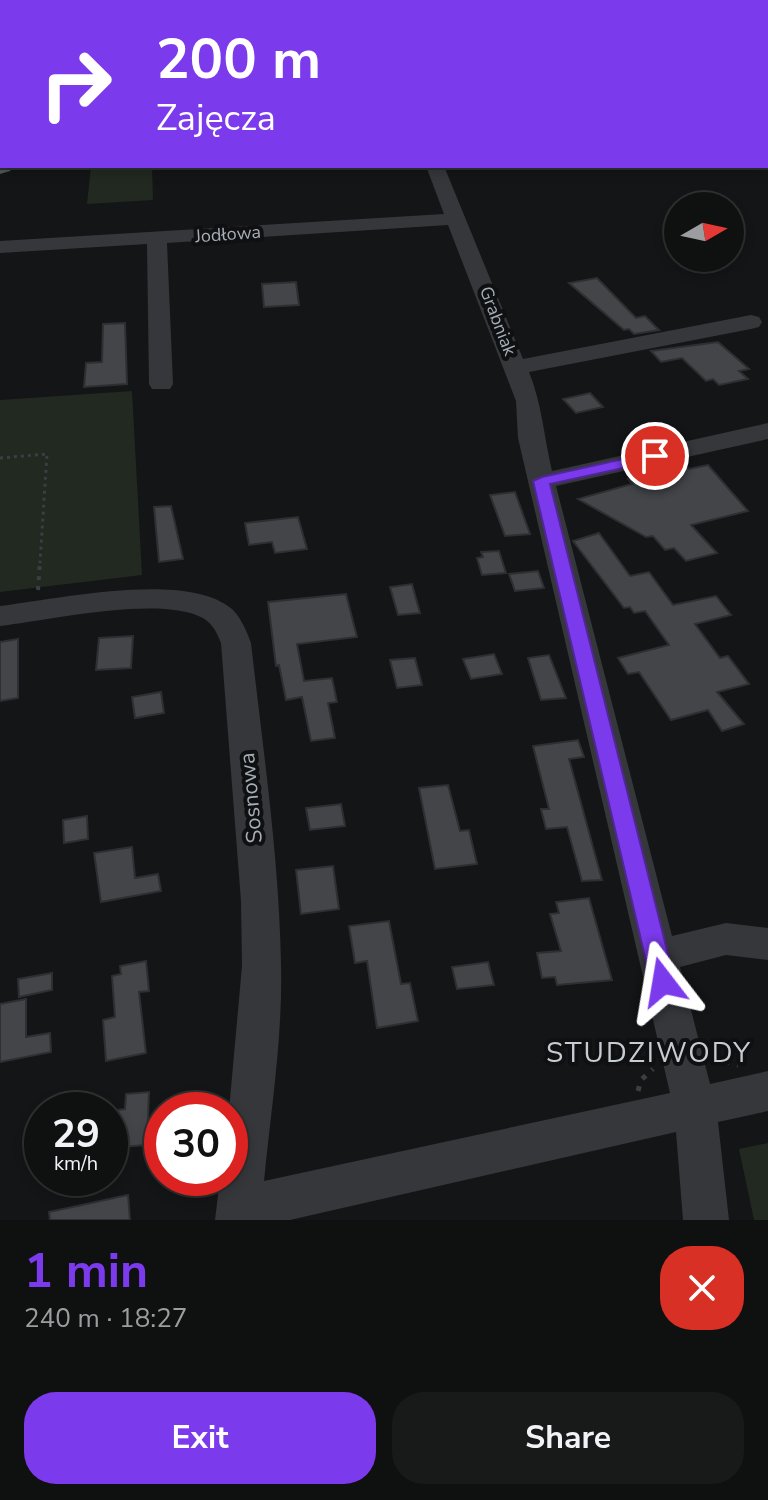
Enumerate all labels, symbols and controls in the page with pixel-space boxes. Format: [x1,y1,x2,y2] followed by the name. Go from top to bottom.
[156,21,321,98] text: 200 m
[24,32,128,136] icon: right
[156,94,276,143] text: Zajęcza
[664,192,744,272] north arrow
[664,192,744,272] map controls
[193,220,262,248] street label: Jodłowa
[474,283,523,360] street label: Grabniak
[621,422,689,490] pin
[633,434,677,478] icon: arrive
[232,751,270,845] street label: Sosnowa
[621,940,705,1024] position arrow
[546,1034,752,1072] district label: STUDZIWODY
[144,1092,248,1196] speed limit sign: 30
[52,1107,100,1161] text: 29
[54,1150,98,1177] text: km/h
[24,1238,148,1304] text: 1 min
[660,1246,744,1330] button: close
[24,1301,187,1336] text: 240 m · 18:27
[24,1392,376,1484] button: Exit
[392,1392,744,1484] button: Share

